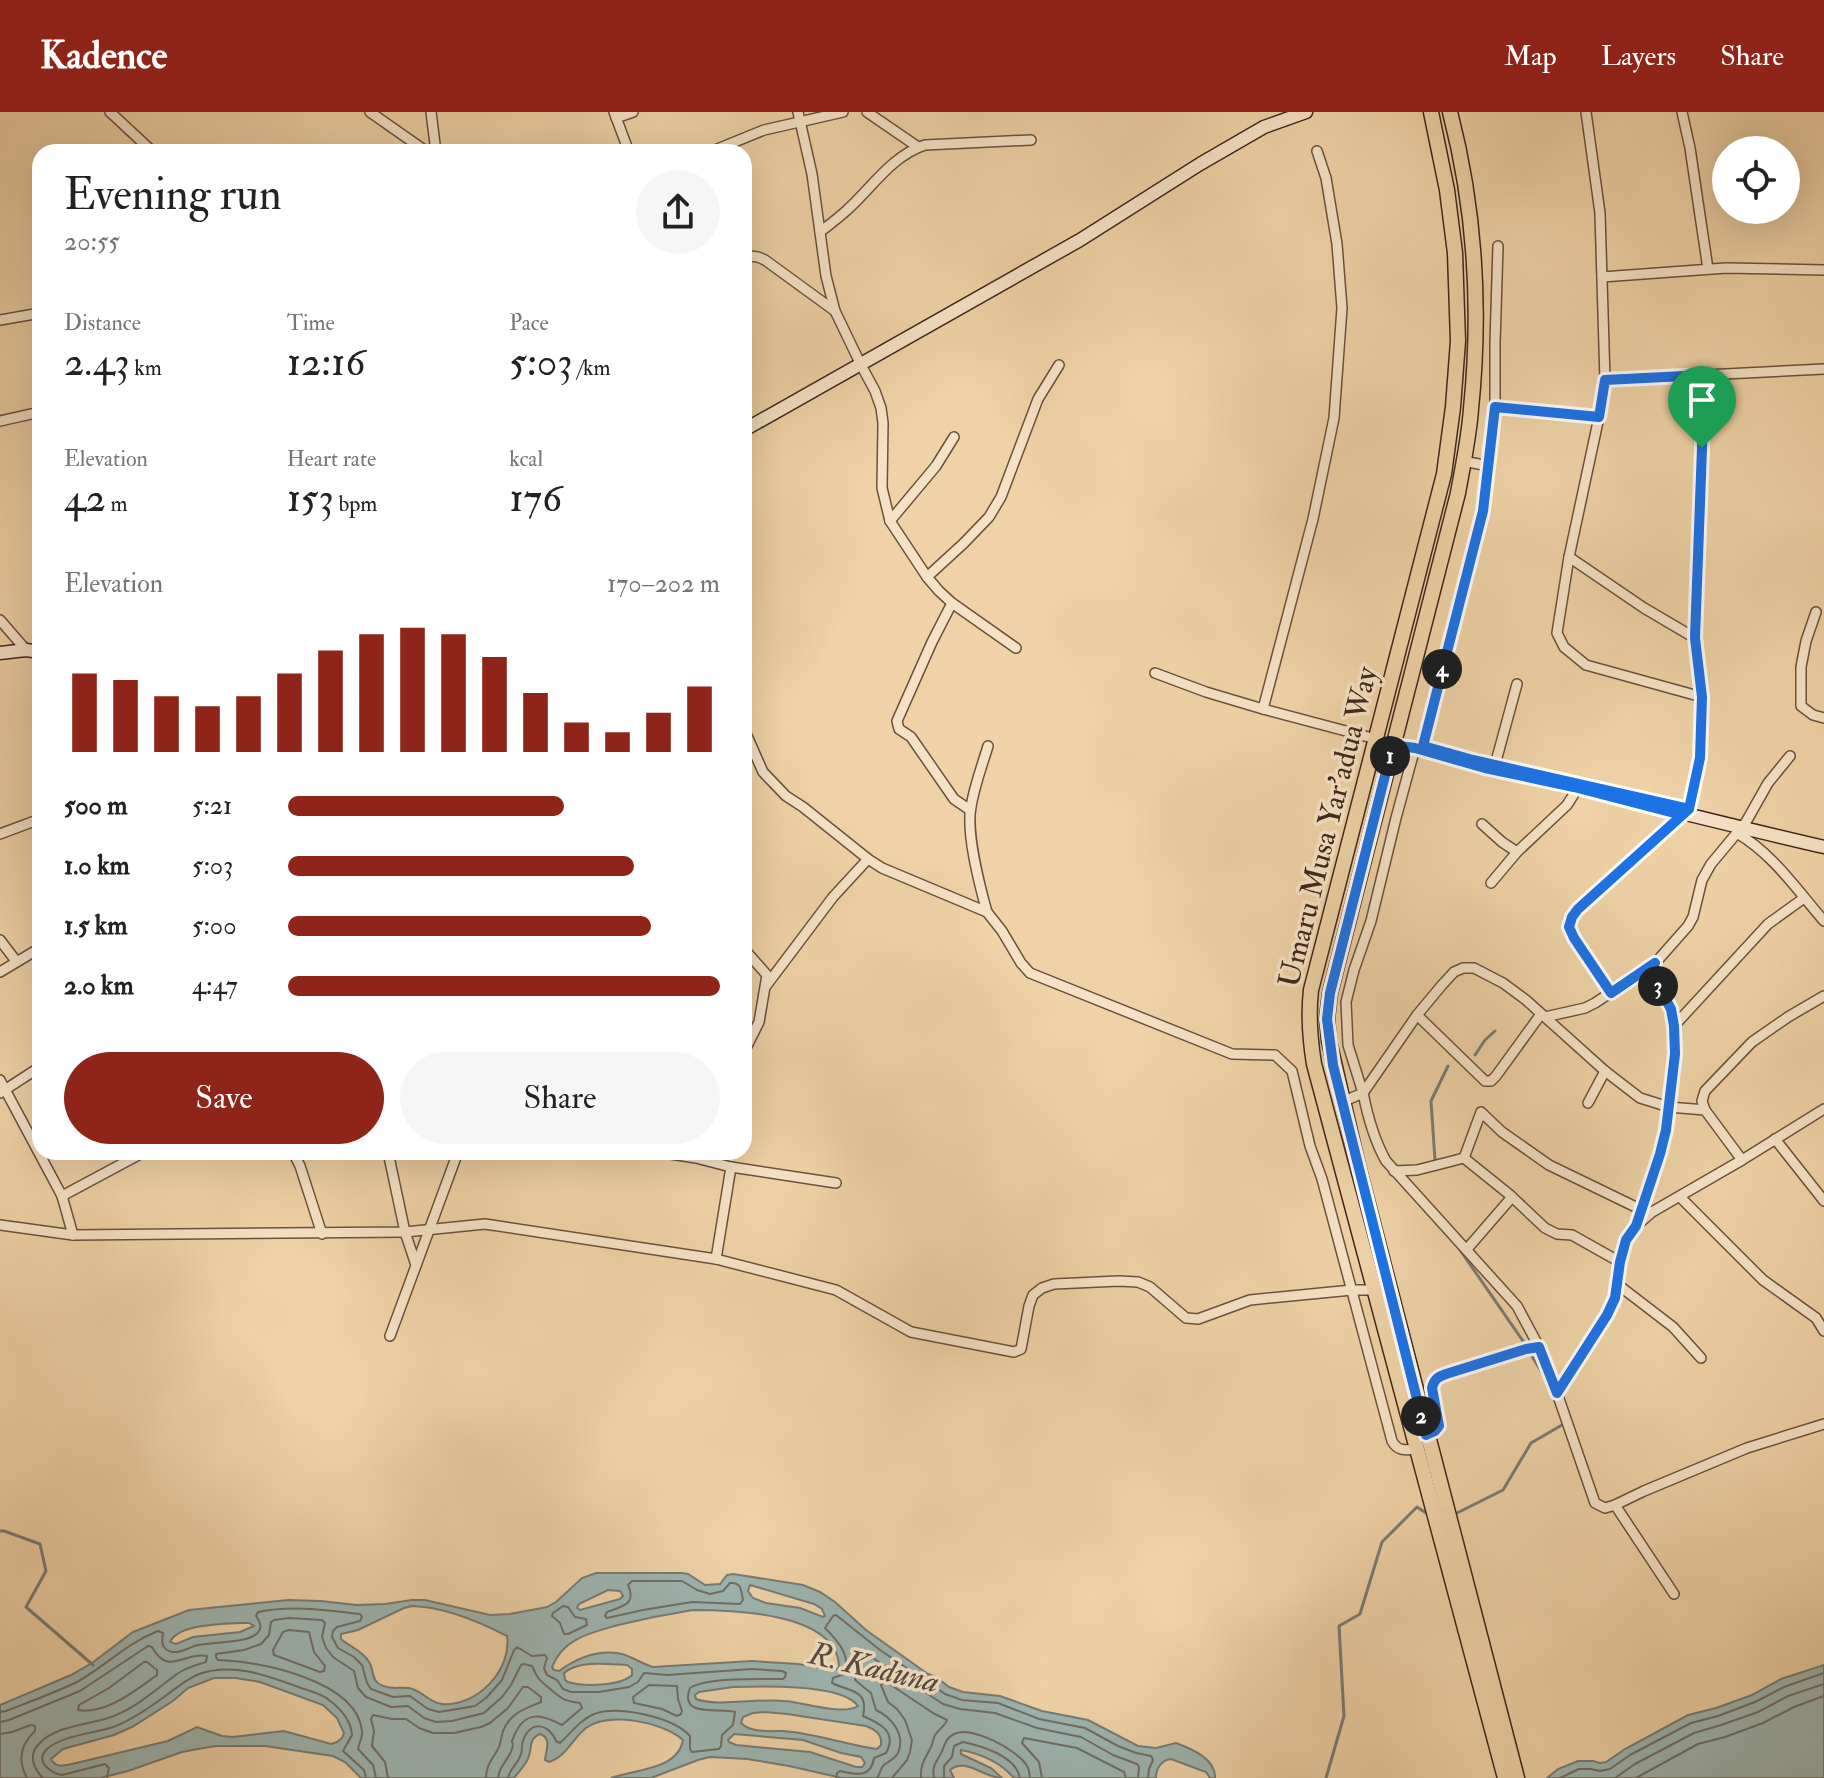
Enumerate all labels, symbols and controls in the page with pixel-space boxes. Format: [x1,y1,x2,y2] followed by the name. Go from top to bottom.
[40,32,167,80] text: Kadence
[1504,39,1557,74] text: Map
[1601,39,1676,74] text: Layers
[1720,39,1784,74] text: Share
[1712,136,1800,224] map controls
[1712,136,1800,224] button: locate
[64,168,282,223] text: Evening run
[636,170,720,254] button: share
[64,226,120,258] text: 20:55
[64,309,141,337] text: Distance
[287,309,335,337] text: Time
[509,309,549,337] text: Pace
[64,337,130,388] text: 2.43
[287,337,365,388] text: 12:16
[509,337,573,388] text: 5:03
[130,354,162,382] text: km
[573,354,611,382] text: /km
[1668,366,1736,448] pin
[1680,378,1724,422] icon: arrive
[64,445,148,473] text: Elevation
[287,445,376,473] text: Heart rate
[509,445,543,473] text: kcal
[64,473,106,524] text: 42
[287,473,334,524] text: 153
[509,473,562,524] text: 176
[106,490,128,518] text: m
[334,490,377,518] text: bpm
[64,568,163,600] text: Elevation
[607,568,720,600] text: 170–202 m
[1422,649,1462,689] pin: 4
[1436,655,1448,683] text: 4
[1270,662,1386,991] street label: Umaru Musa Yar'adua Way
[1370,736,1410,776] pin: 1
[1386,742,1394,770] text: 1
[64,790,128,822] text: 500 m
[192,790,232,822] text: 5:21
[64,850,130,882] text: 1.0 km
[192,850,233,882] text: 5:03
[64,910,127,942] text: 1.5 km
[192,910,237,942] text: 5:00
[1638,966,1678,1006] pin: 3
[64,970,134,1002] text: 2.0 km
[192,970,238,1002] text: 4:47
[1654,972,1662,1000] text: 3
[64,1052,384,1144] button: Save
[400,1052,720,1144] button: Share
[1401,1396,1441,1436] pin: 2
[1415,1402,1427,1430] text: 2
[804,1633,943,1702] water label: R. Kaduna

